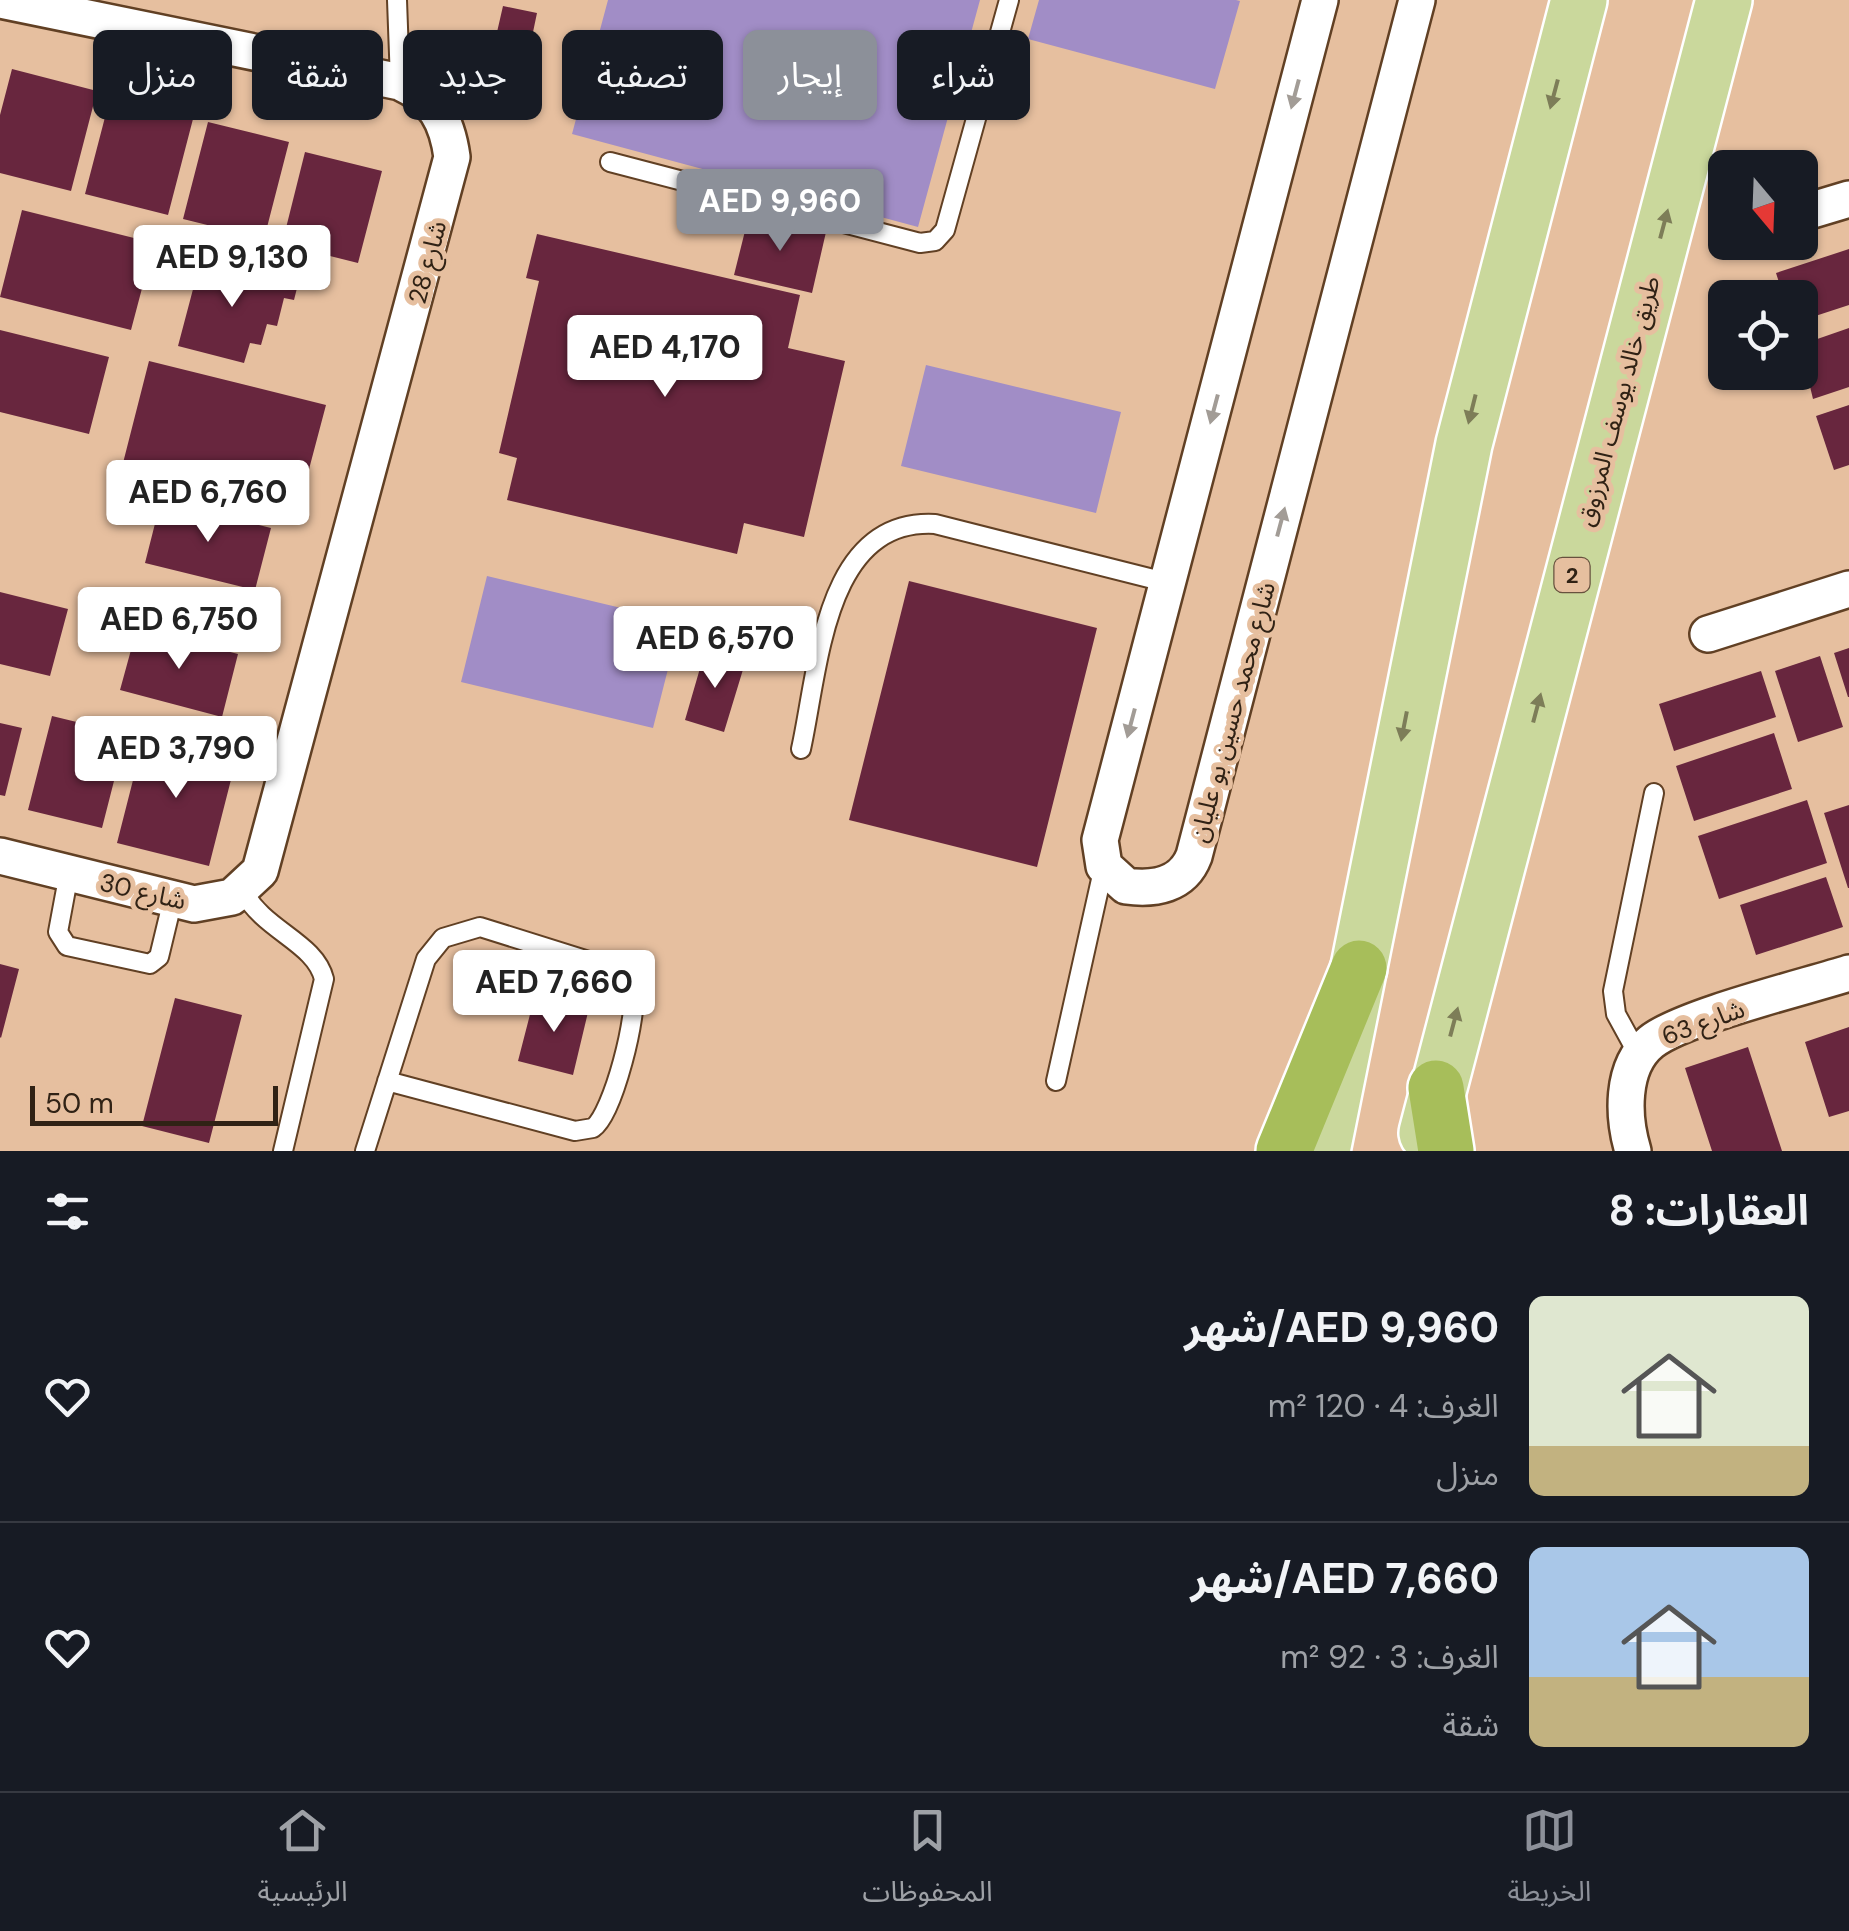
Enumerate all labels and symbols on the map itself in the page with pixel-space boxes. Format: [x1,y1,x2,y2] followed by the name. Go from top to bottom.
[1287,79,1303,110] one-way arrow
[1546,79,1561,110] one-way arrow
[1708,150,1818,260] north arrow
[666,169,894,254] pin: AED 9,960
[1657,208,1673,239] one-way arrow
[401,217,456,308] street label: شارع 28
[118,225,346,310] pin: AED 9,130
[1569,272,1668,530] street label: طريق خالد يوسف المرزوق
[551,315,779,400] pin: AED 4,170
[1205,394,1221,425] one-way arrow
[1464,394,1479,425] one-way arrow
[94,460,322,545] pin: AED 6,760
[1274,506,1290,537] one-way arrow
[1554,558,1590,592] road number: 2
[1182,578,1285,846] street label: شارع محمد حسين بو عليان
[65,587,293,672] pin: AED 6,750
[601,606,829,691] pin: AED 6,570
[1529,692,1545,723] one-way arrow
[1123,708,1139,739] one-way arrow
[1396,711,1412,742] one-way arrow
[62,716,290,801] pin: AED 3,790
[96,866,189,919] street label: شارع 30
[440,950,668,1035] pin: AED 7,660
[1657,992,1750,1055] street label: شارع 63
[1446,1006,1462,1037] one-way arrow
[30,1081,278,1126] scale bar

